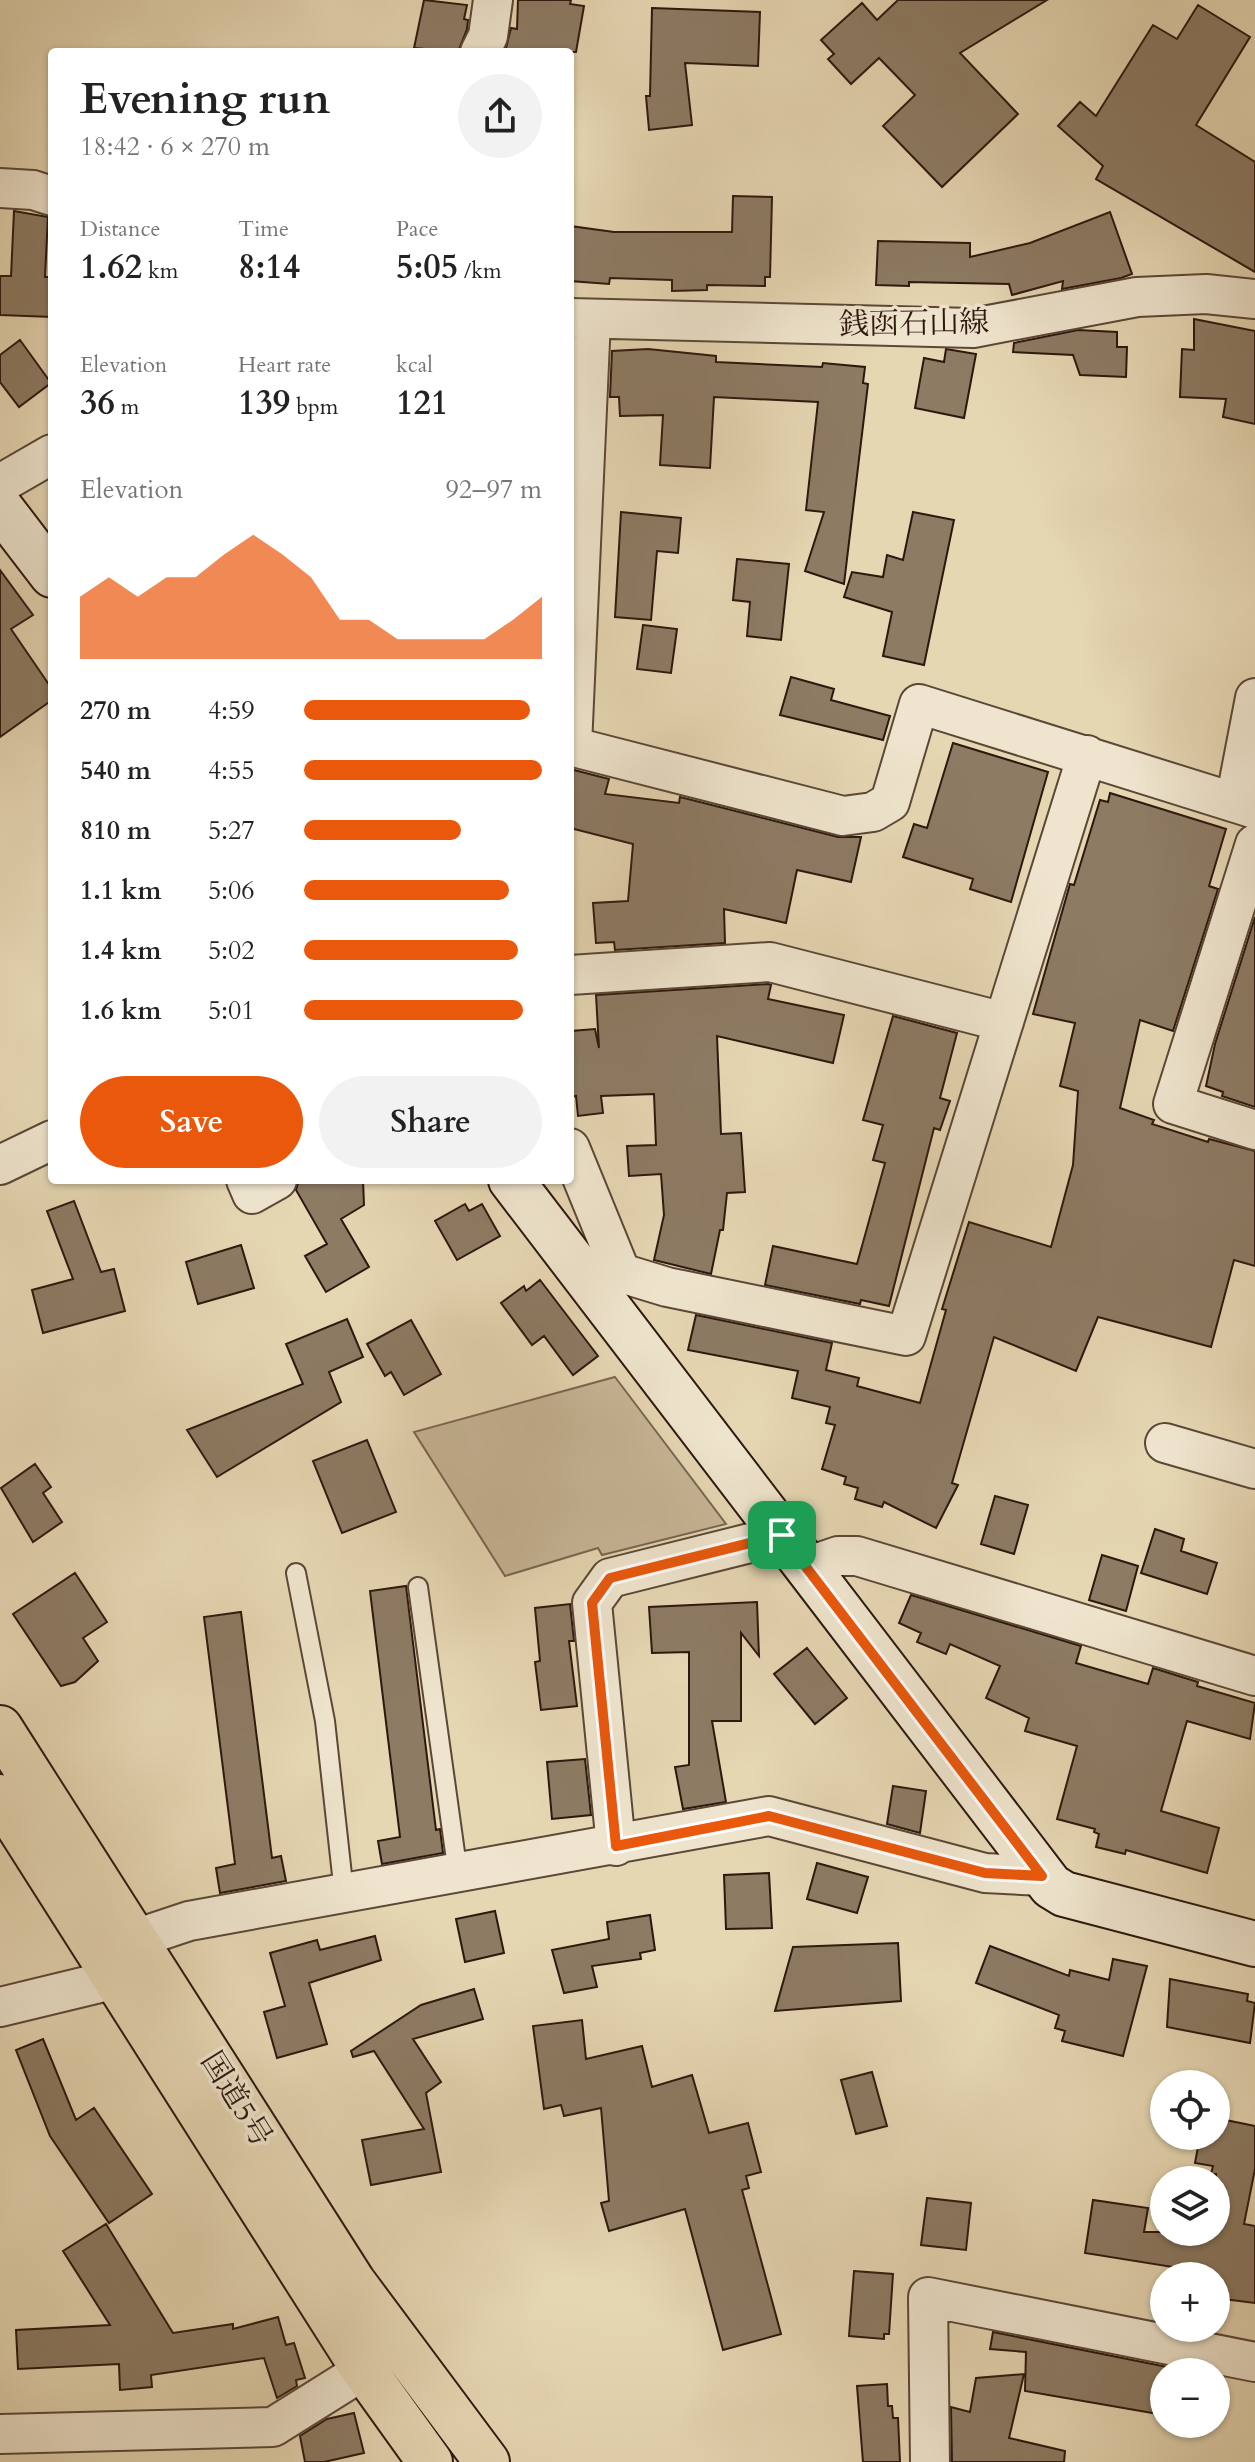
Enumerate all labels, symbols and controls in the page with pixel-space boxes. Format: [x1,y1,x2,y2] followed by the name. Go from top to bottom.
[80,69,330,129] text: Evening run
[458,74,542,158] button: share
[80,129,270,164] text: 18:42 · 6 × 270 m
[80,214,160,244] text: Distance
[238,214,289,244] text: Time
[396,214,439,244] text: Pace
[80,244,142,290] text: 1.62
[238,244,300,290] text: 8:14
[396,244,458,290] text: 5:05
[142,256,178,286] text: km
[458,256,502,286] text: /km
[839,302,989,345] street label: 銭函石山線
[80,350,167,380] text: Elevation
[238,350,331,380] text: Heart rate
[396,350,433,380] text: kcal
[80,380,115,426] text: 36
[238,380,290,426] text: 139
[396,380,448,426] text: 121
[115,392,139,422] text: m
[290,392,338,422] text: bpm
[80,472,183,507] text: Elevation
[445,472,542,507] text: 92–97 m
[80,693,151,728] text: 270 m
[208,693,255,728] text: 4:59
[80,753,151,788] text: 540 m
[208,753,255,788] text: 4:55
[80,813,151,848] text: 810 m
[208,813,255,848] text: 5:27
[80,873,161,908] text: 1.1 km
[208,873,255,908] text: 5:06
[80,933,161,968] text: 1.4 km
[208,933,255,968] text: 5:02
[80,993,161,1028] text: 1.6 km
[208,993,255,1028] text: 5:01
[80,1076,303,1168] button: Save
[319,1076,542,1168] button: Share
[748,1501,816,1569] pin
[760,1513,804,1557] icon: arrive
[191,2044,282,2155] street label: 国道5号
[1150,2070,1230,2438] map controls
[1150,2070,1230,2150] button: locate
[1150,2166,1230,2246] button: layers
[1150,2262,1230,2342] button: +
[1150,2358,1230,2438] button: −

